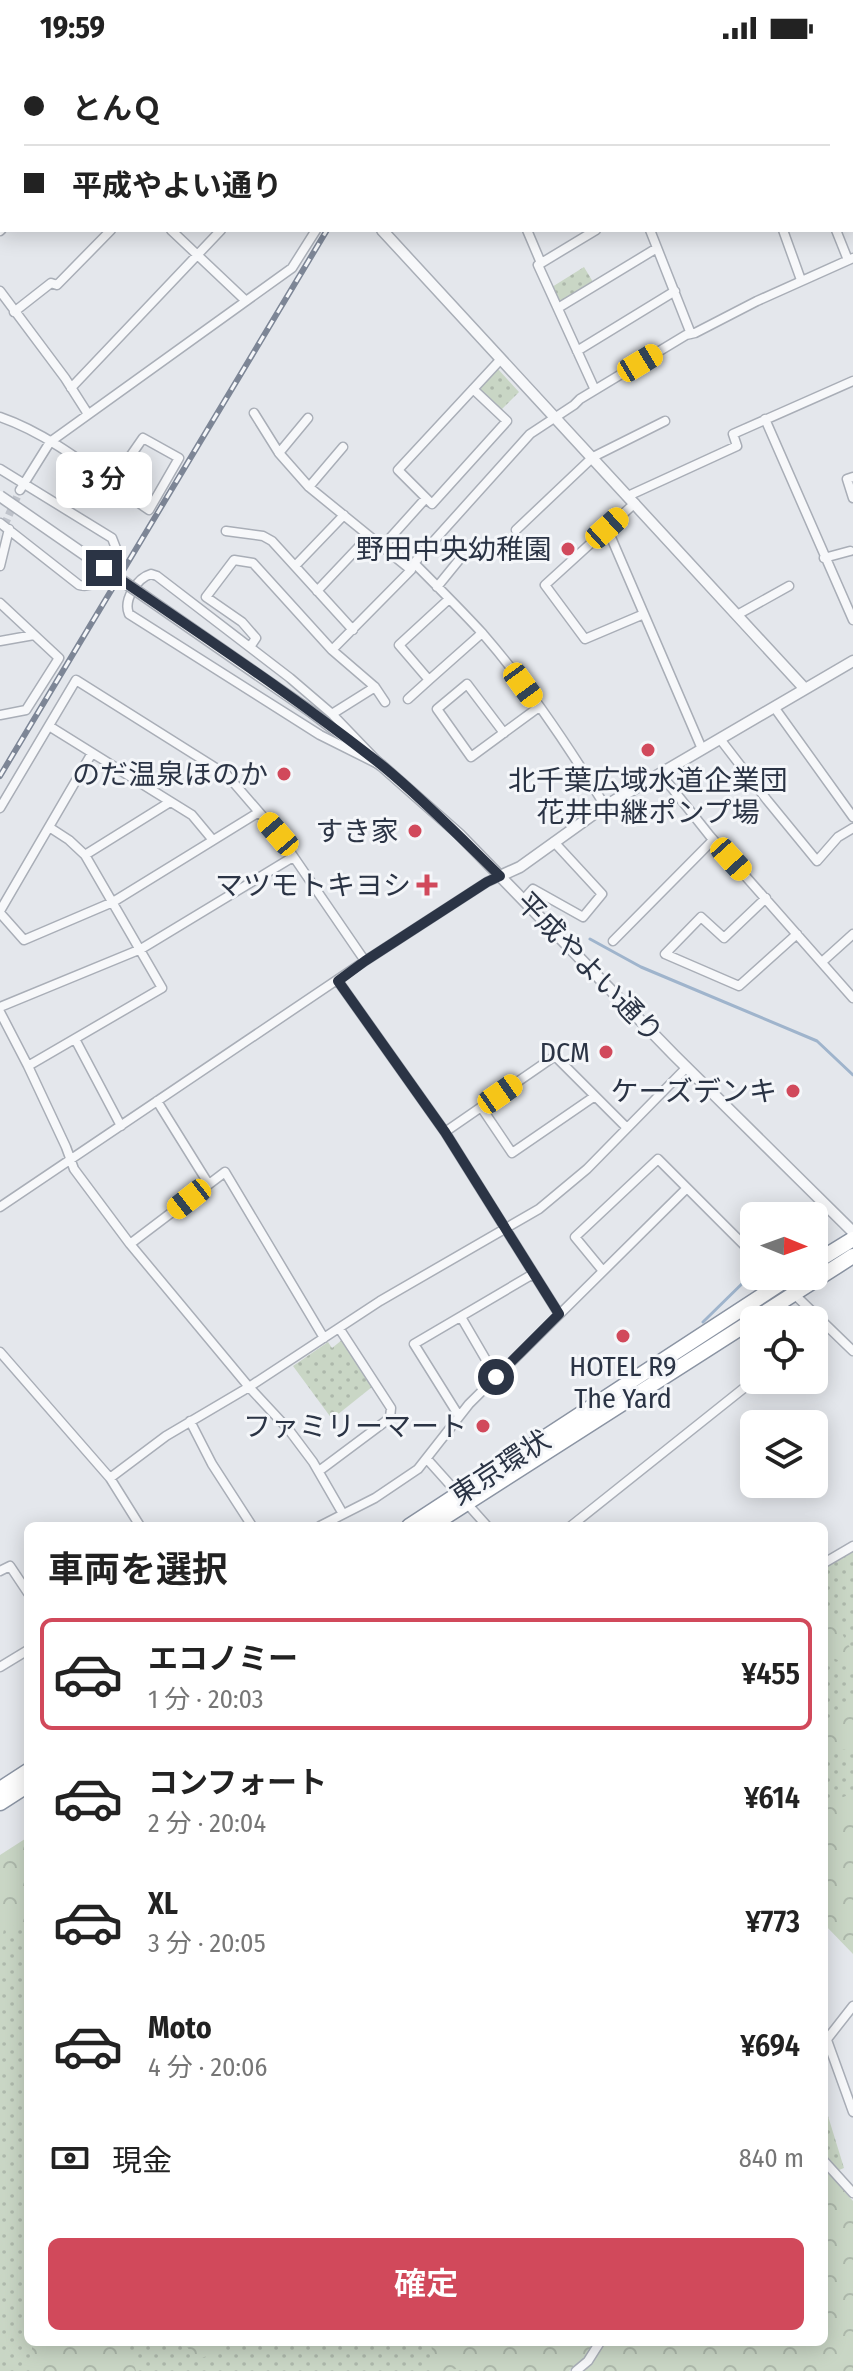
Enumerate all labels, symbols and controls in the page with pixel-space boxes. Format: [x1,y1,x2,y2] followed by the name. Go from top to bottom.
[40,10,105,46] text: 19:59
[72,91,162,127] text: とんＱ
[72,168,282,204] text: 平成やよい通り
[613,340,667,386] car
[56,452,152,508] callout: 3 分
[82,464,126,495] text: 3 分
[581,503,633,553] car
[356,533,552,566] place label: 野田中央幼稚園
[559,540,577,558] marker: 野田中央幼稚園
[86,550,122,586] route end
[499,659,547,711] car
[639,741,657,759] marker: 北千葉広域水道企業団 花井中継ポンプ場
[72,758,268,791] place label: のだ温泉ほのか
[508,764,788,829] place label: 北千葉広域水道企業団 花井中継ポンプ場
[275,765,293,783] marker: のだ温泉ほのか
[253,808,303,860] car
[315,815,399,848] place label: すき家
[406,822,424,840] marker: すき家
[706,833,756,885] car
[215,869,411,902] place label: マツモトキヨシ
[418,876,436,894] marker: マツモトキヨシ
[510,885,670,1049] street label: 平成やよい通り
[540,1036,590,1069] place label: DCM
[597,1043,615,1061] marker: DCM
[473,1070,527,1118] car
[610,1075,777,1108] place label: ケーズデンキ
[784,1082,802,1100] marker: ケーズデンキ
[163,1175,215,1223] car
[740,1202,828,1290] north arrow
[740,1202,828,1498] map controls
[740,1306,828,1394] button: locate
[614,1327,632,1345] marker: HOTEL R9 The Yard
[569,1350,677,1415] place label: HOTEL R9 The Yard
[478,1359,514,1395] route start
[243,1410,467,1443] place label: ファミリーマート
[740,1410,828,1498] button: layers
[474,1417,492,1435] marker: ファミリーマート
[444,1423,556,1512] street label: 東京環状
[48,1548,228,1592] text: 車両を選択
[52,1638,124,1710] icon: car
[148,1641,298,1677] text: エコノミー
[742,1656,800,1692] text: ¥455
[148,1684,264,1715] text: 1 分 · 20:03
[52,1762,124,1834] icon: car
[148,1765,327,1801] text: コンフォート
[744,1780,800,1816] text: ¥614
[148,1808,266,1839] text: 2 分 · 20:04
[52,1886,124,1958] icon: car
[148,1886,178,1922] text: XL
[745,1904,800,1940] text: ¥773
[148,1928,266,1959] text: 3 分 · 20:05
[52,2010,124,2082] icon: car
[148,2010,212,2046] text: Moto
[740,2028,800,2064] text: ¥694
[148,2052,267,2083] text: 4 分 · 20:06
[48,2136,92,2180] icon: cash
[112,2143,172,2179] text: 現金
[739,2143,804,2174] text: 840 m
[48,2238,804,2330] button: 確定

